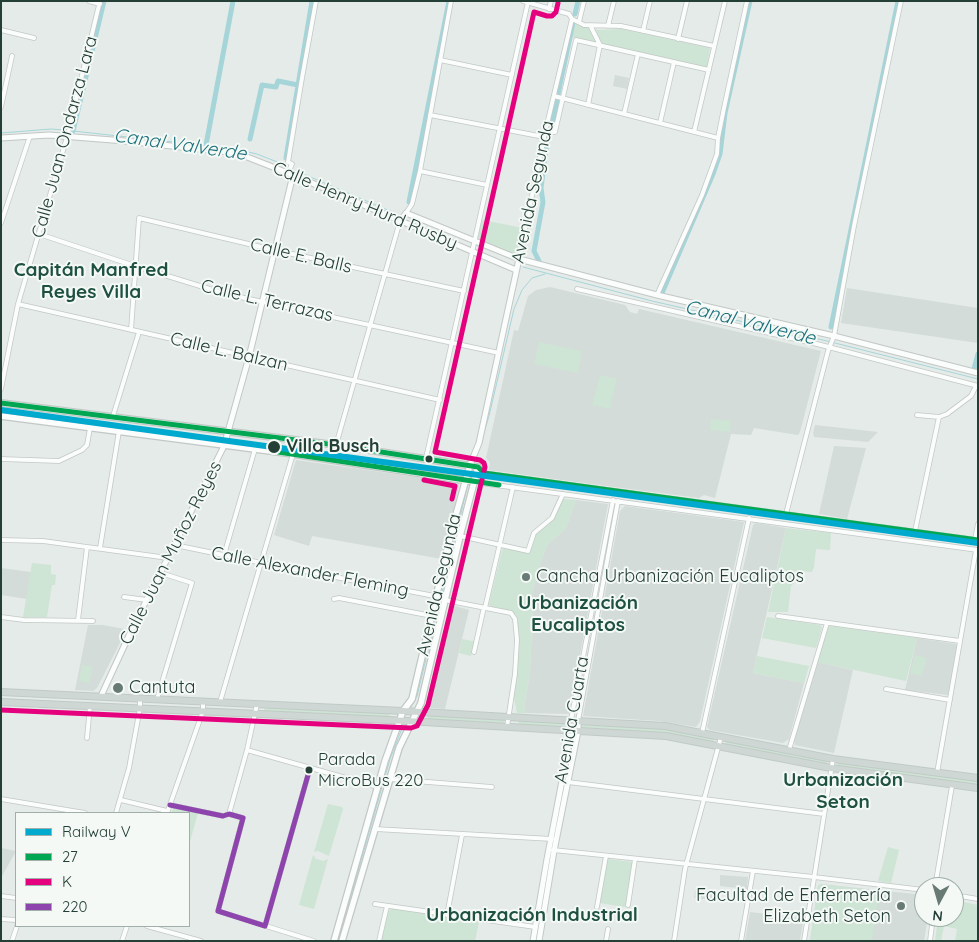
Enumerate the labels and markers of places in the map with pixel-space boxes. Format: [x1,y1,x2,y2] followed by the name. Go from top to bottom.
[286,436,379,458] place label: Villa Busch
[266,439,282,455] marker: Villa Busch
[424,454,434,464] unlabelled marker
[536,566,804,588] place label: Cancha Urbanización Eucaliptos
[520,571,532,583] marker: Cancha Urbanización Eucaliptos
[129,677,195,699] place label: Cantuta
[111,681,125,695] marker: Cantuta
[318,750,423,790] place label: Parada MicroBus 220
[304,765,314,775] marker: Parada MicroBus 220
[696,885,891,928] place label: Facultad de Enfermería Elizabeth Seton
[895,900,907,912] marker: Facultad de Enfermería Elizabeth Seton

